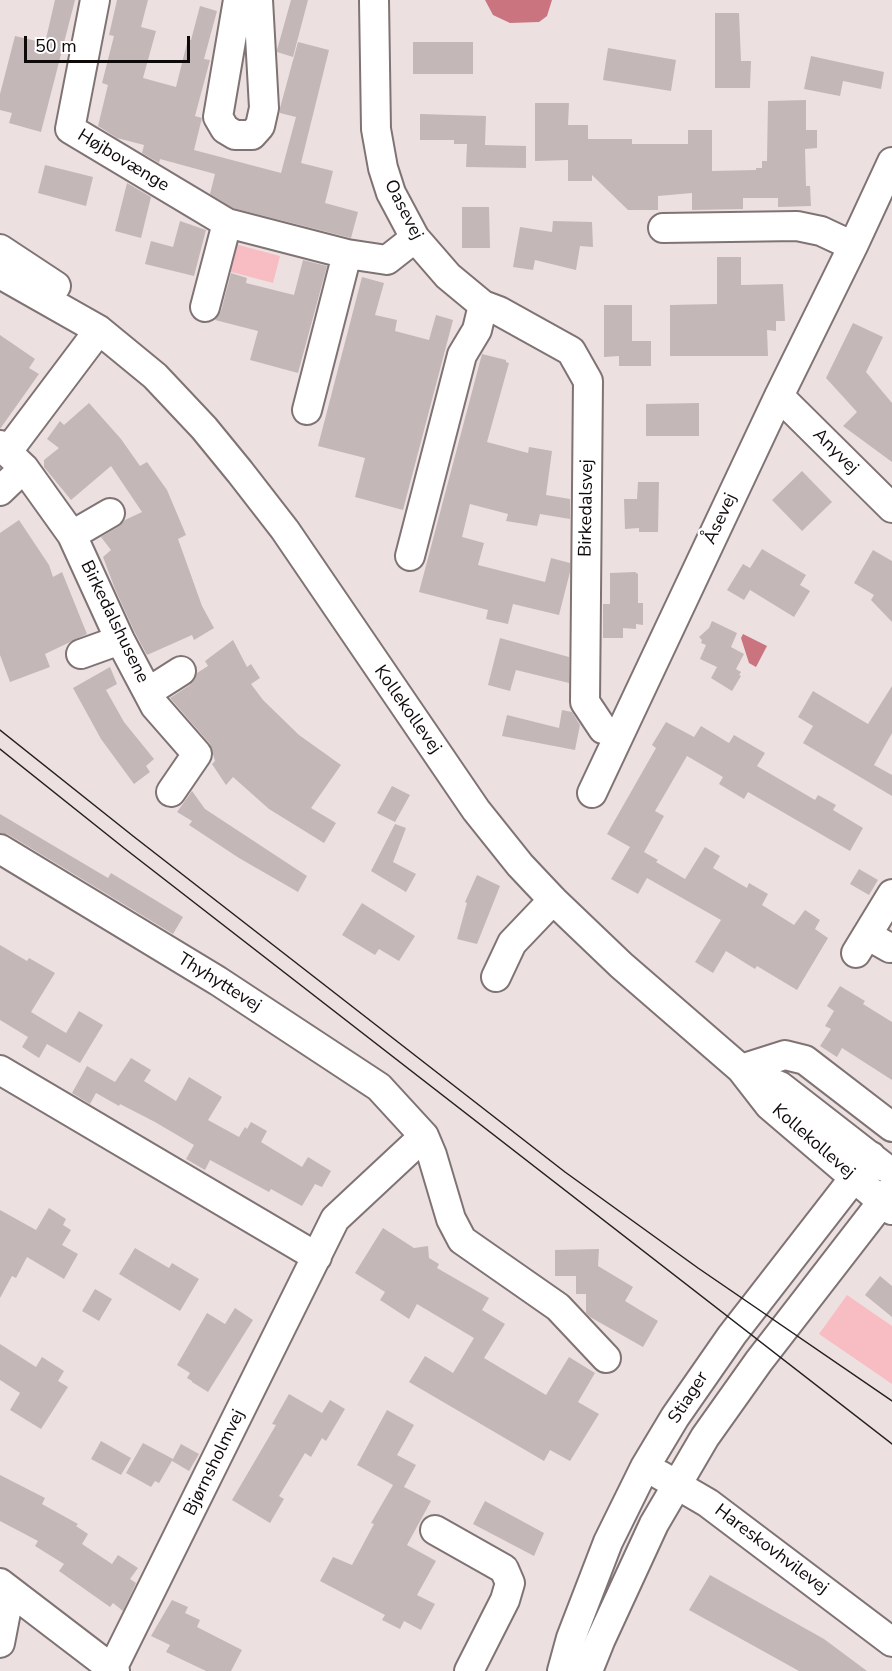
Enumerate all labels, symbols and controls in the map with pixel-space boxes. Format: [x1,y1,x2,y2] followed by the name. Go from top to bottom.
[27,24,194,62] scale bar
[35,34,77,58] text: 50 m
[73,125,173,197] street label: Højbovænge
[379,176,427,244] street label: Oasevej
[808,425,862,479] street label: Anyvej
[575,459,599,557] street label: Birkedalsvej
[700,490,742,548] street label: Åsevej
[75,557,153,687] street label: Birkedalshusene
[369,662,445,758] street label: Kollekollevej
[173,949,265,1017] street label: Thyhyttevej
[767,1100,859,1184] street label: Kollekollevej
[664,1368,714,1428] street label: Stiager
[180,1406,250,1520] street label: Bjørnsholmvej
[710,1500,832,1600] street label: Hareskovhvilevej

